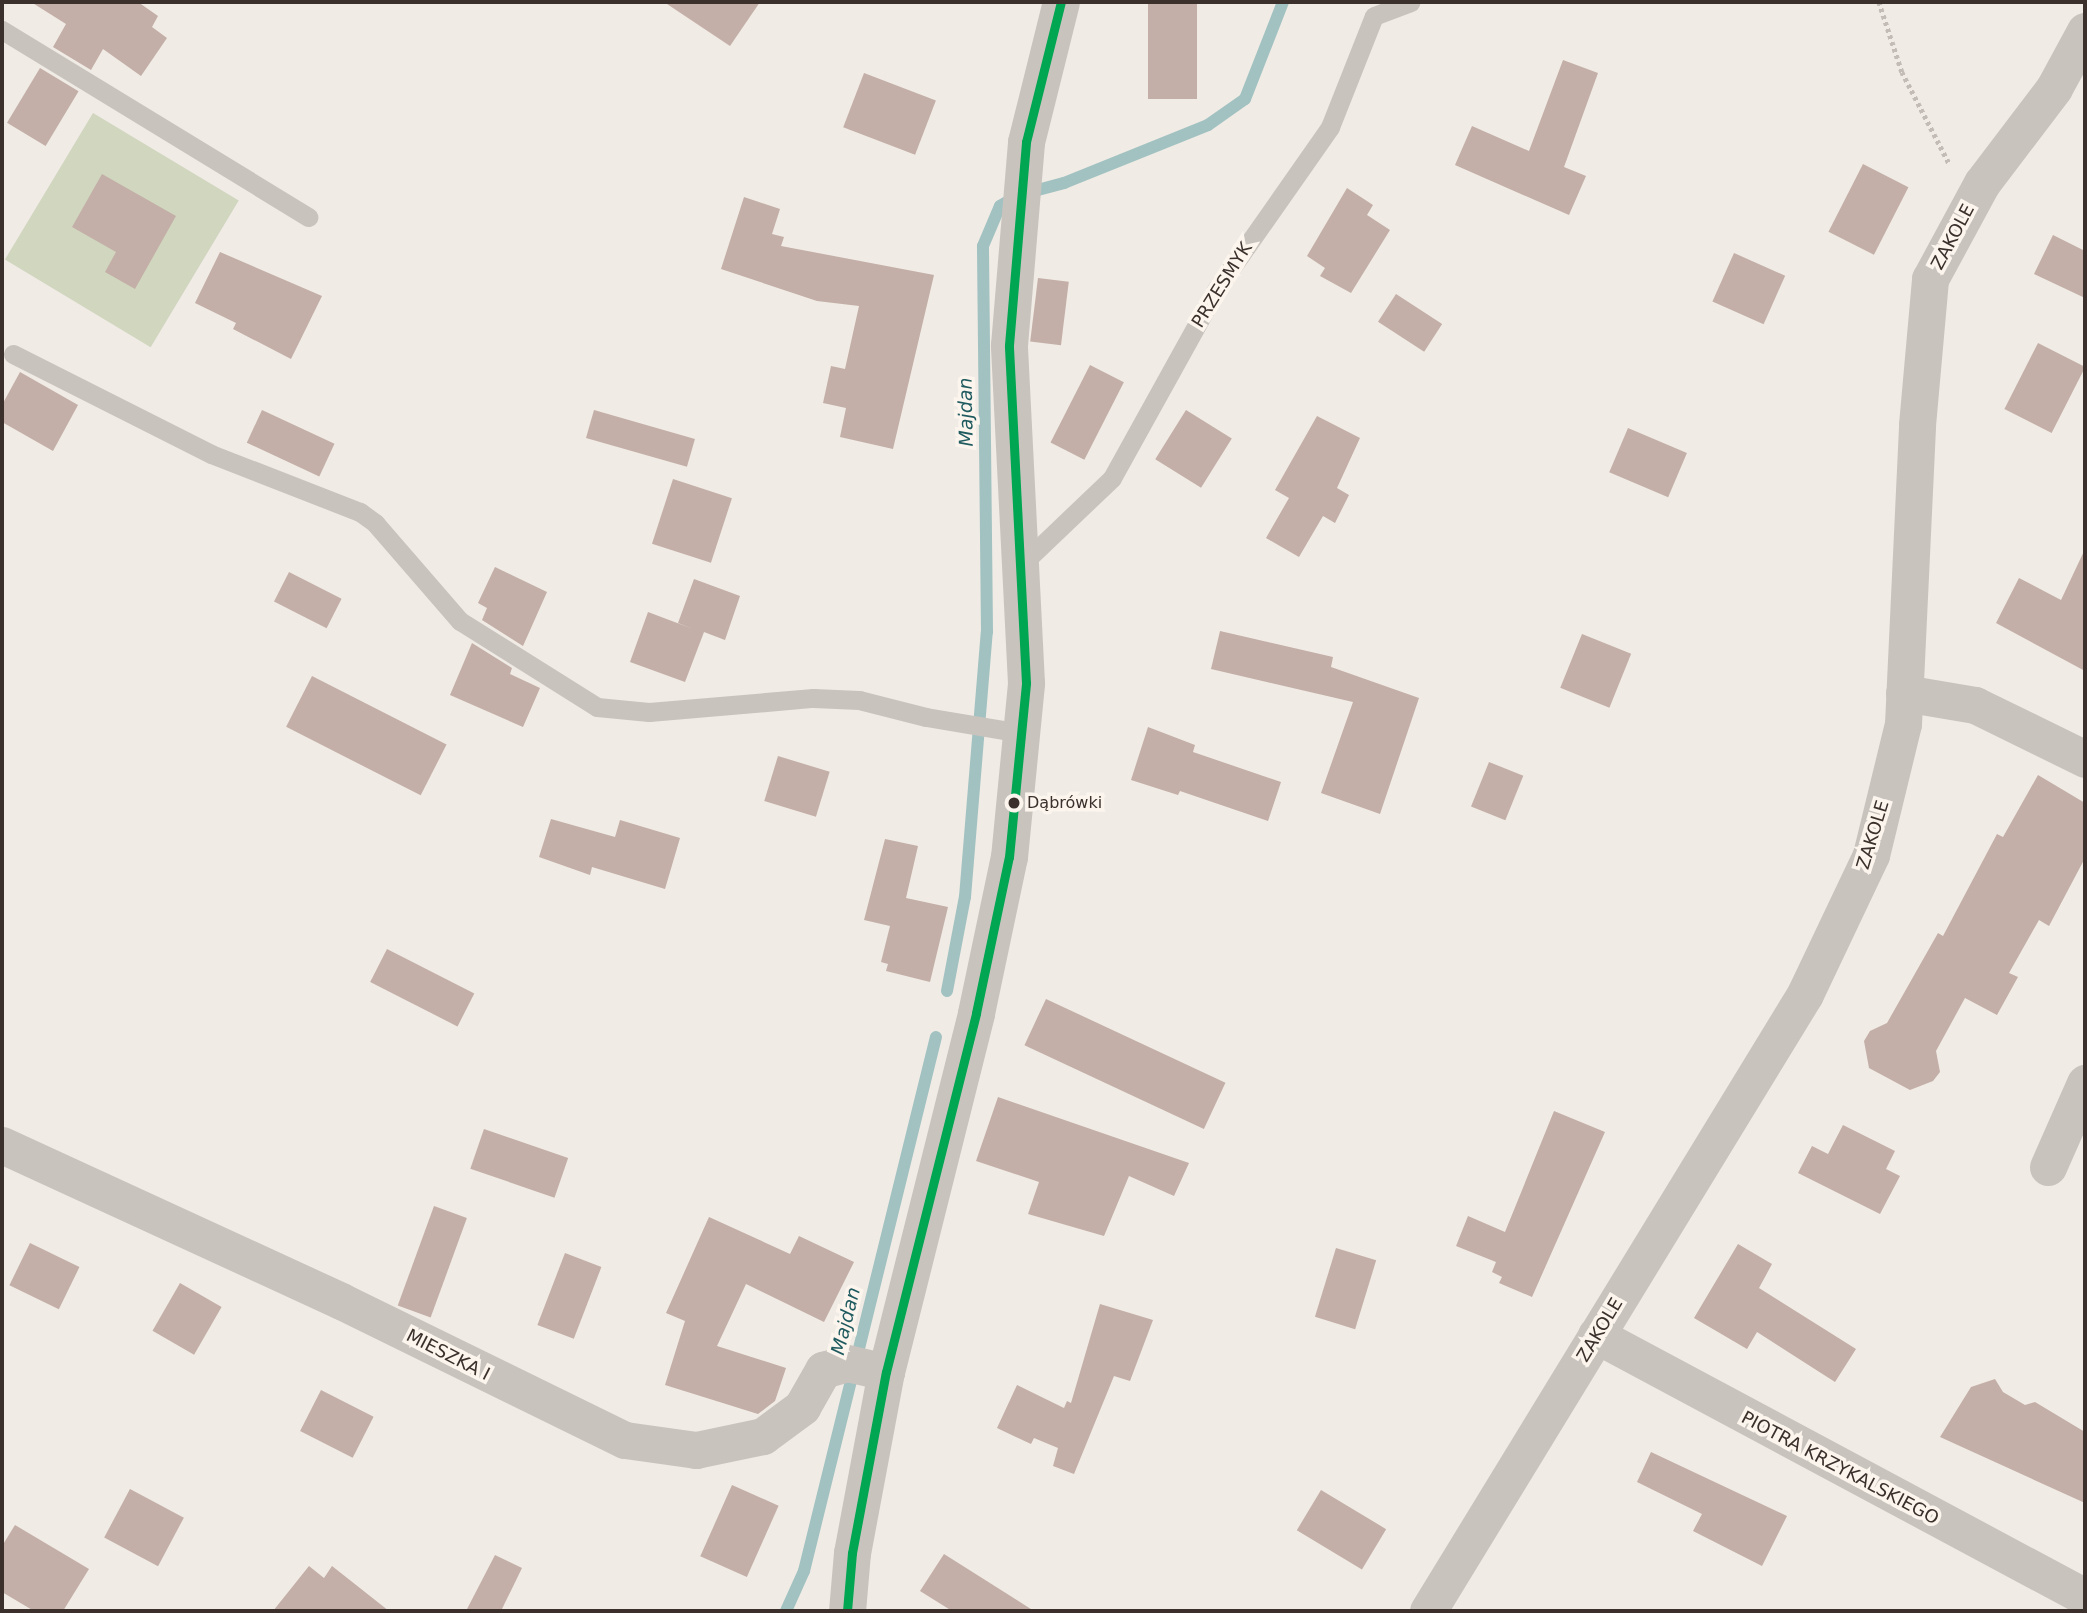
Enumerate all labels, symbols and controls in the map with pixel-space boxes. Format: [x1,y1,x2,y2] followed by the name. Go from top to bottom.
[1927,201,1979,273] street label: ZAKOLE
[1187,238,1257,332] street label: PRZESMYK
[954,377,978,447] water label: Majdan
[1027,793,1102,813] place label: Dąbrówki
[1007,796,1021,810] marker: Dąbrówki
[1852,798,1894,872] street label: ZAKOLE
[827,1285,865,1357] water label: Majdan
[1572,1294,1628,1366] street label: ZAKOLE
[403,1325,493,1385] street label: MIESZKA I
[1738,1407,1942,1529] street label: PIOTRA KRZYKALSKIEGO

